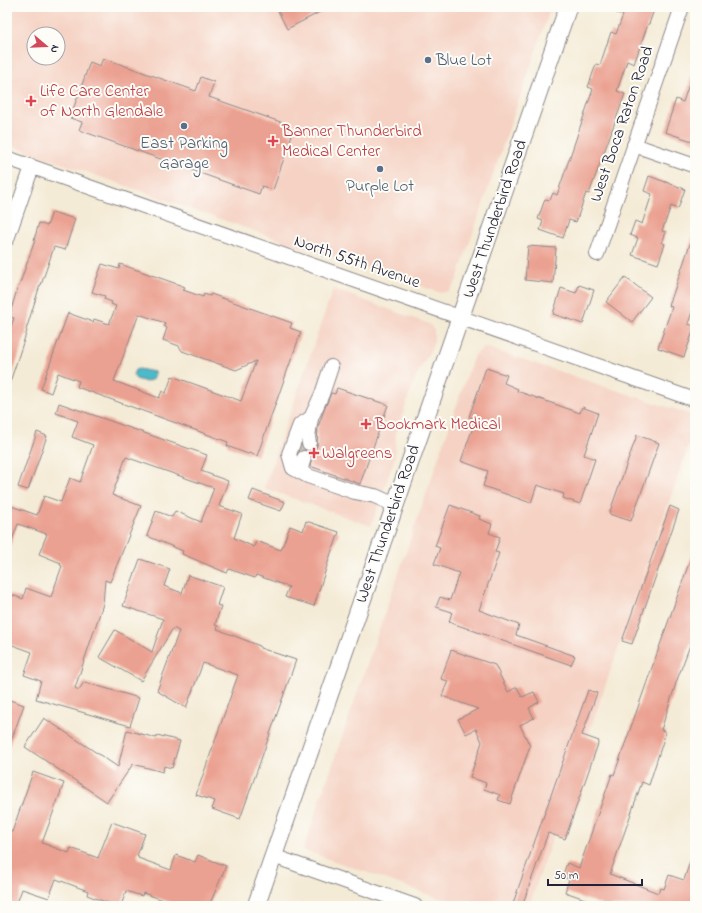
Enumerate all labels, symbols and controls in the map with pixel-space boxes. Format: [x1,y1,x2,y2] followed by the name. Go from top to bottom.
[26,26,66,66] north arrow
[584,42,661,205] street label: West Boca Raton Road
[46,43,63,55] text: N
[435,48,492,73] place label: Blue Lot
[423,55,433,65] marker: Blue Lot
[40,79,164,124] place label: Life Care Center of North Glendale
[25,95,37,107] marker: Life Care Center of North Glendale
[281,119,422,164] place label: Banner Thunderbird Medical Center
[179,121,189,131] marker: East Parking Garage
[140,131,228,178] place label: East Parking Garage
[267,135,279,147] marker: Banner Thunderbird Medical Center
[456,136,534,301] street label: West Thunderbird Road
[375,164,385,174] marker: Purple Lot
[346,174,414,199] place label: Purple Lot
[291,229,424,295] street label: North 55th Avenue
[374,412,501,437] place label: Bookmark Medical
[360,418,372,430] marker: Bookmark Medical
[322,441,392,468] place label: Walgreens
[349,441,427,606] street label: West Thunderbird Road
[309,448,319,458] marker: Walgreens
[548,861,642,887] scale bar
[554,867,578,885] text: 50 m

